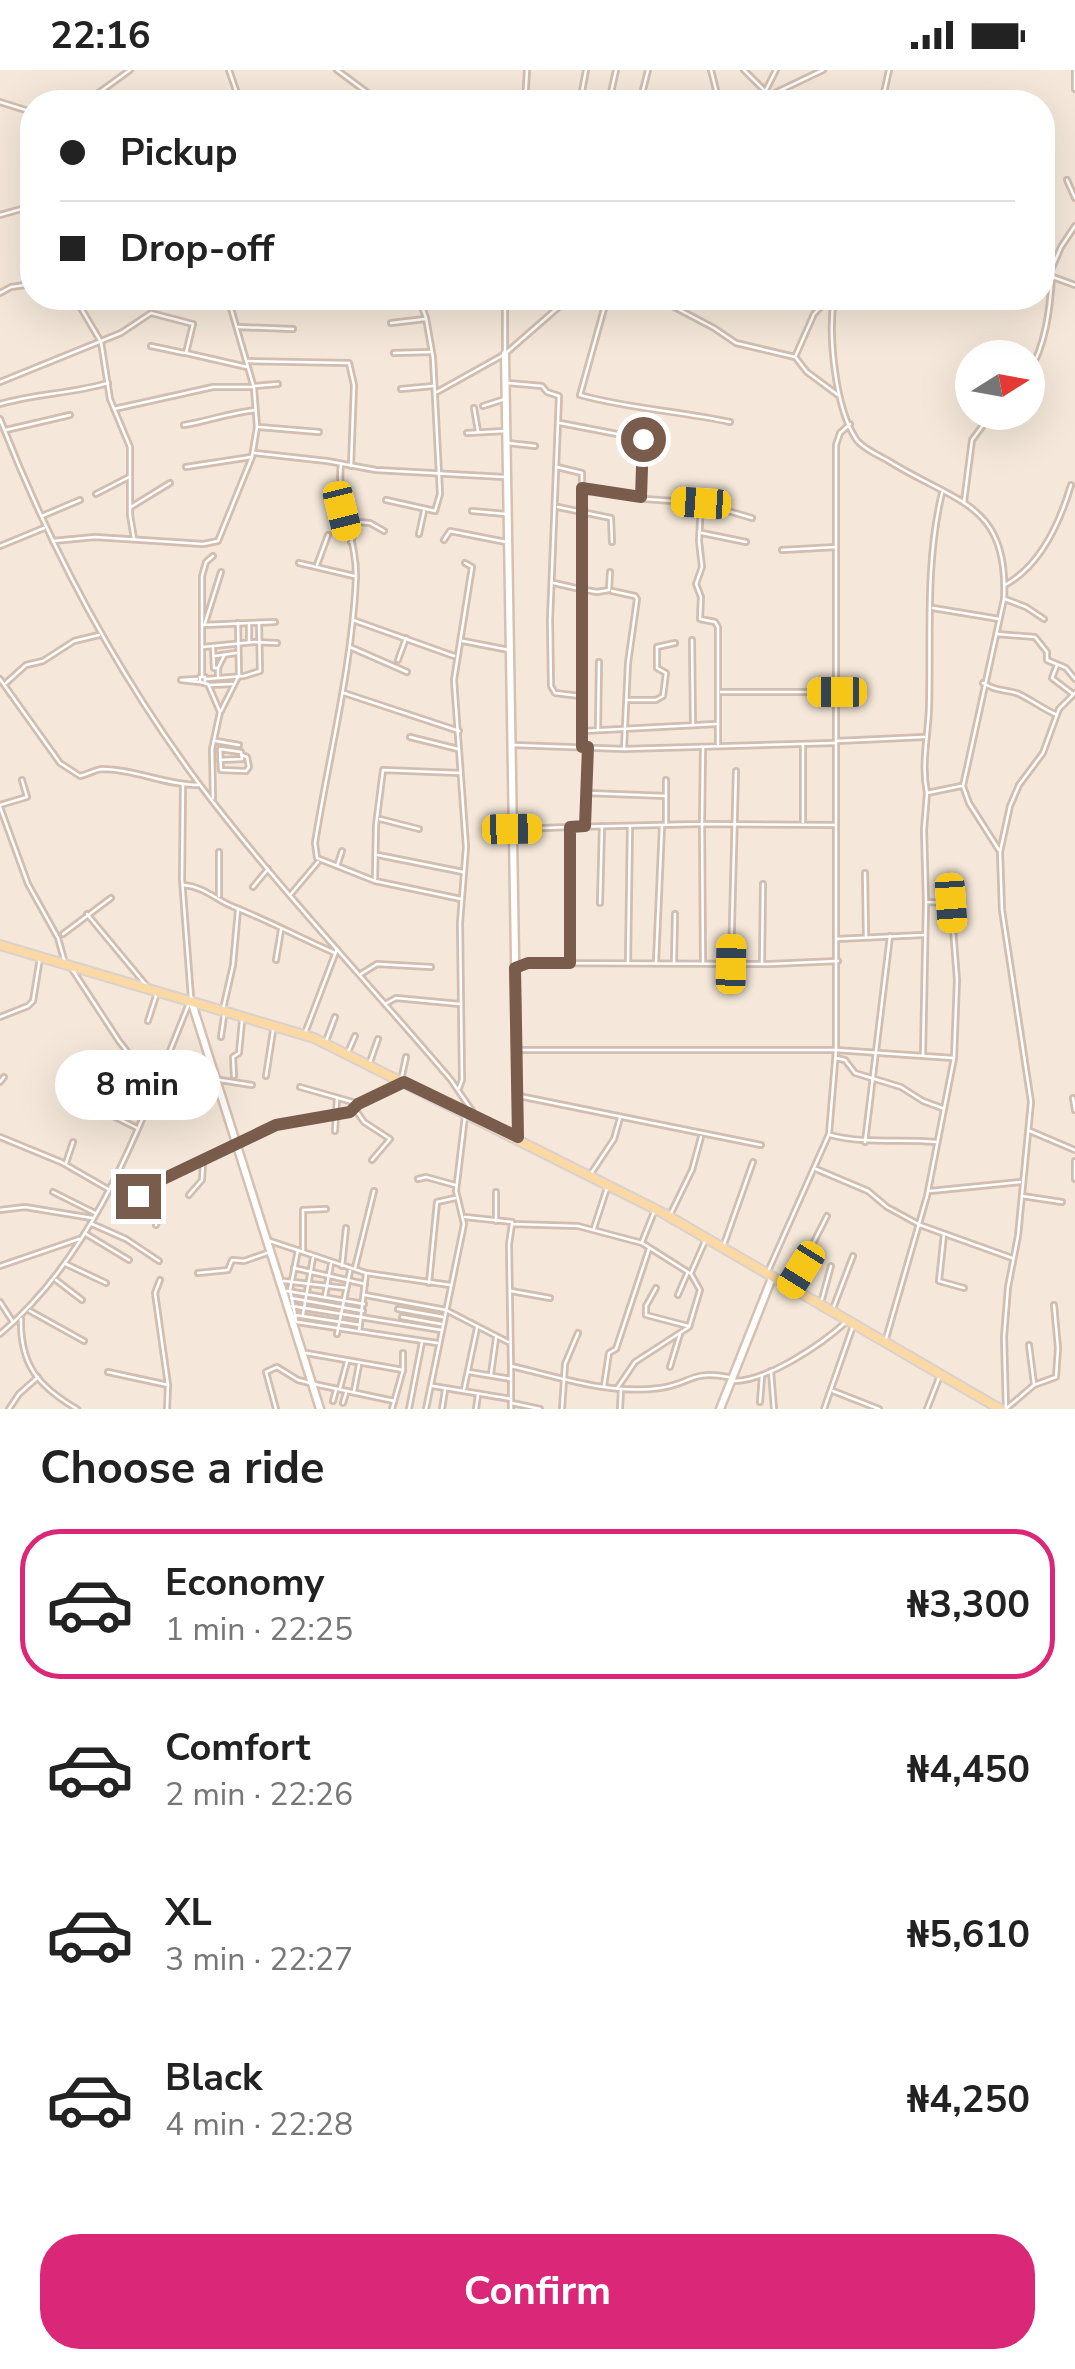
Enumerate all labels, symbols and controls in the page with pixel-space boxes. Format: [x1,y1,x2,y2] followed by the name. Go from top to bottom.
[50,10,151,61] text: 22:16
[120,127,238,178] text: Pickup
[120,223,274,274] text: Drop-off
[955,340,1045,430] north arrow
[955,340,1045,430] map controls
[621,417,666,462] route start
[320,478,364,544] car
[670,486,732,520] car
[807,677,867,707] car
[482,813,542,845] car
[934,872,968,934] car
[715,934,747,994] car
[56,1051,220,1121] callout: 8 min
[96,1063,179,1106] text: 8 min
[116,1174,161,1219] route end
[772,1237,830,1303] car
[40,1438,325,1499] text: Choose a ride
[165,1557,324,1608] text: Economy
[45,1559,135,1649] icon: car
[907,1579,1030,1630] text: ₦3,300
[165,1608,353,1651] text: 1 min · 22:25
[165,1722,310,1773] text: Comfort
[45,1724,135,1814] icon: car
[907,1744,1030,1795] text: ₦4,450
[165,1773,353,1816] text: 2 min · 22:26
[165,1887,212,1938] text: XL
[45,1889,135,1979] icon: car
[907,1909,1030,1960] text: ₦5,610
[165,1938,353,1981] text: 3 min · 22:27
[165,2052,262,2103] text: Black
[45,2054,135,2144] icon: car
[907,2074,1030,2125] text: ₦4,250
[165,2103,353,2146] text: 4 min · 22:28
[40,2234,1035,2349] button: Confirm

